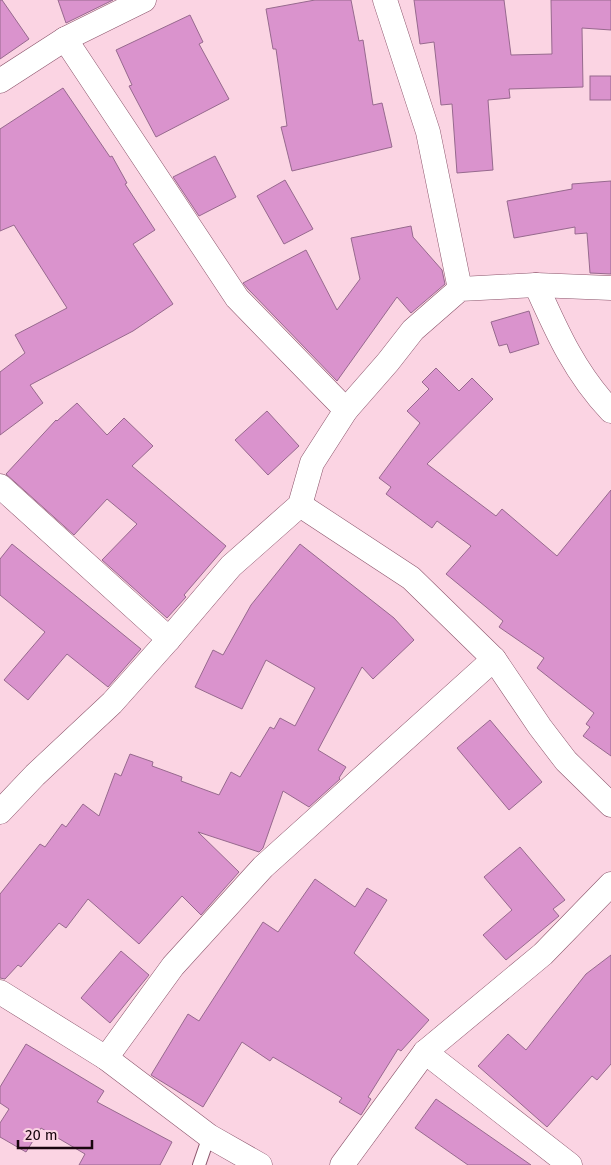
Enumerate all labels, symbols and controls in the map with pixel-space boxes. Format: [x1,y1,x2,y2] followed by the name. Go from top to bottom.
[18,1118,91,1150] scale bar
[25,1126,58,1144] text: 20 m

